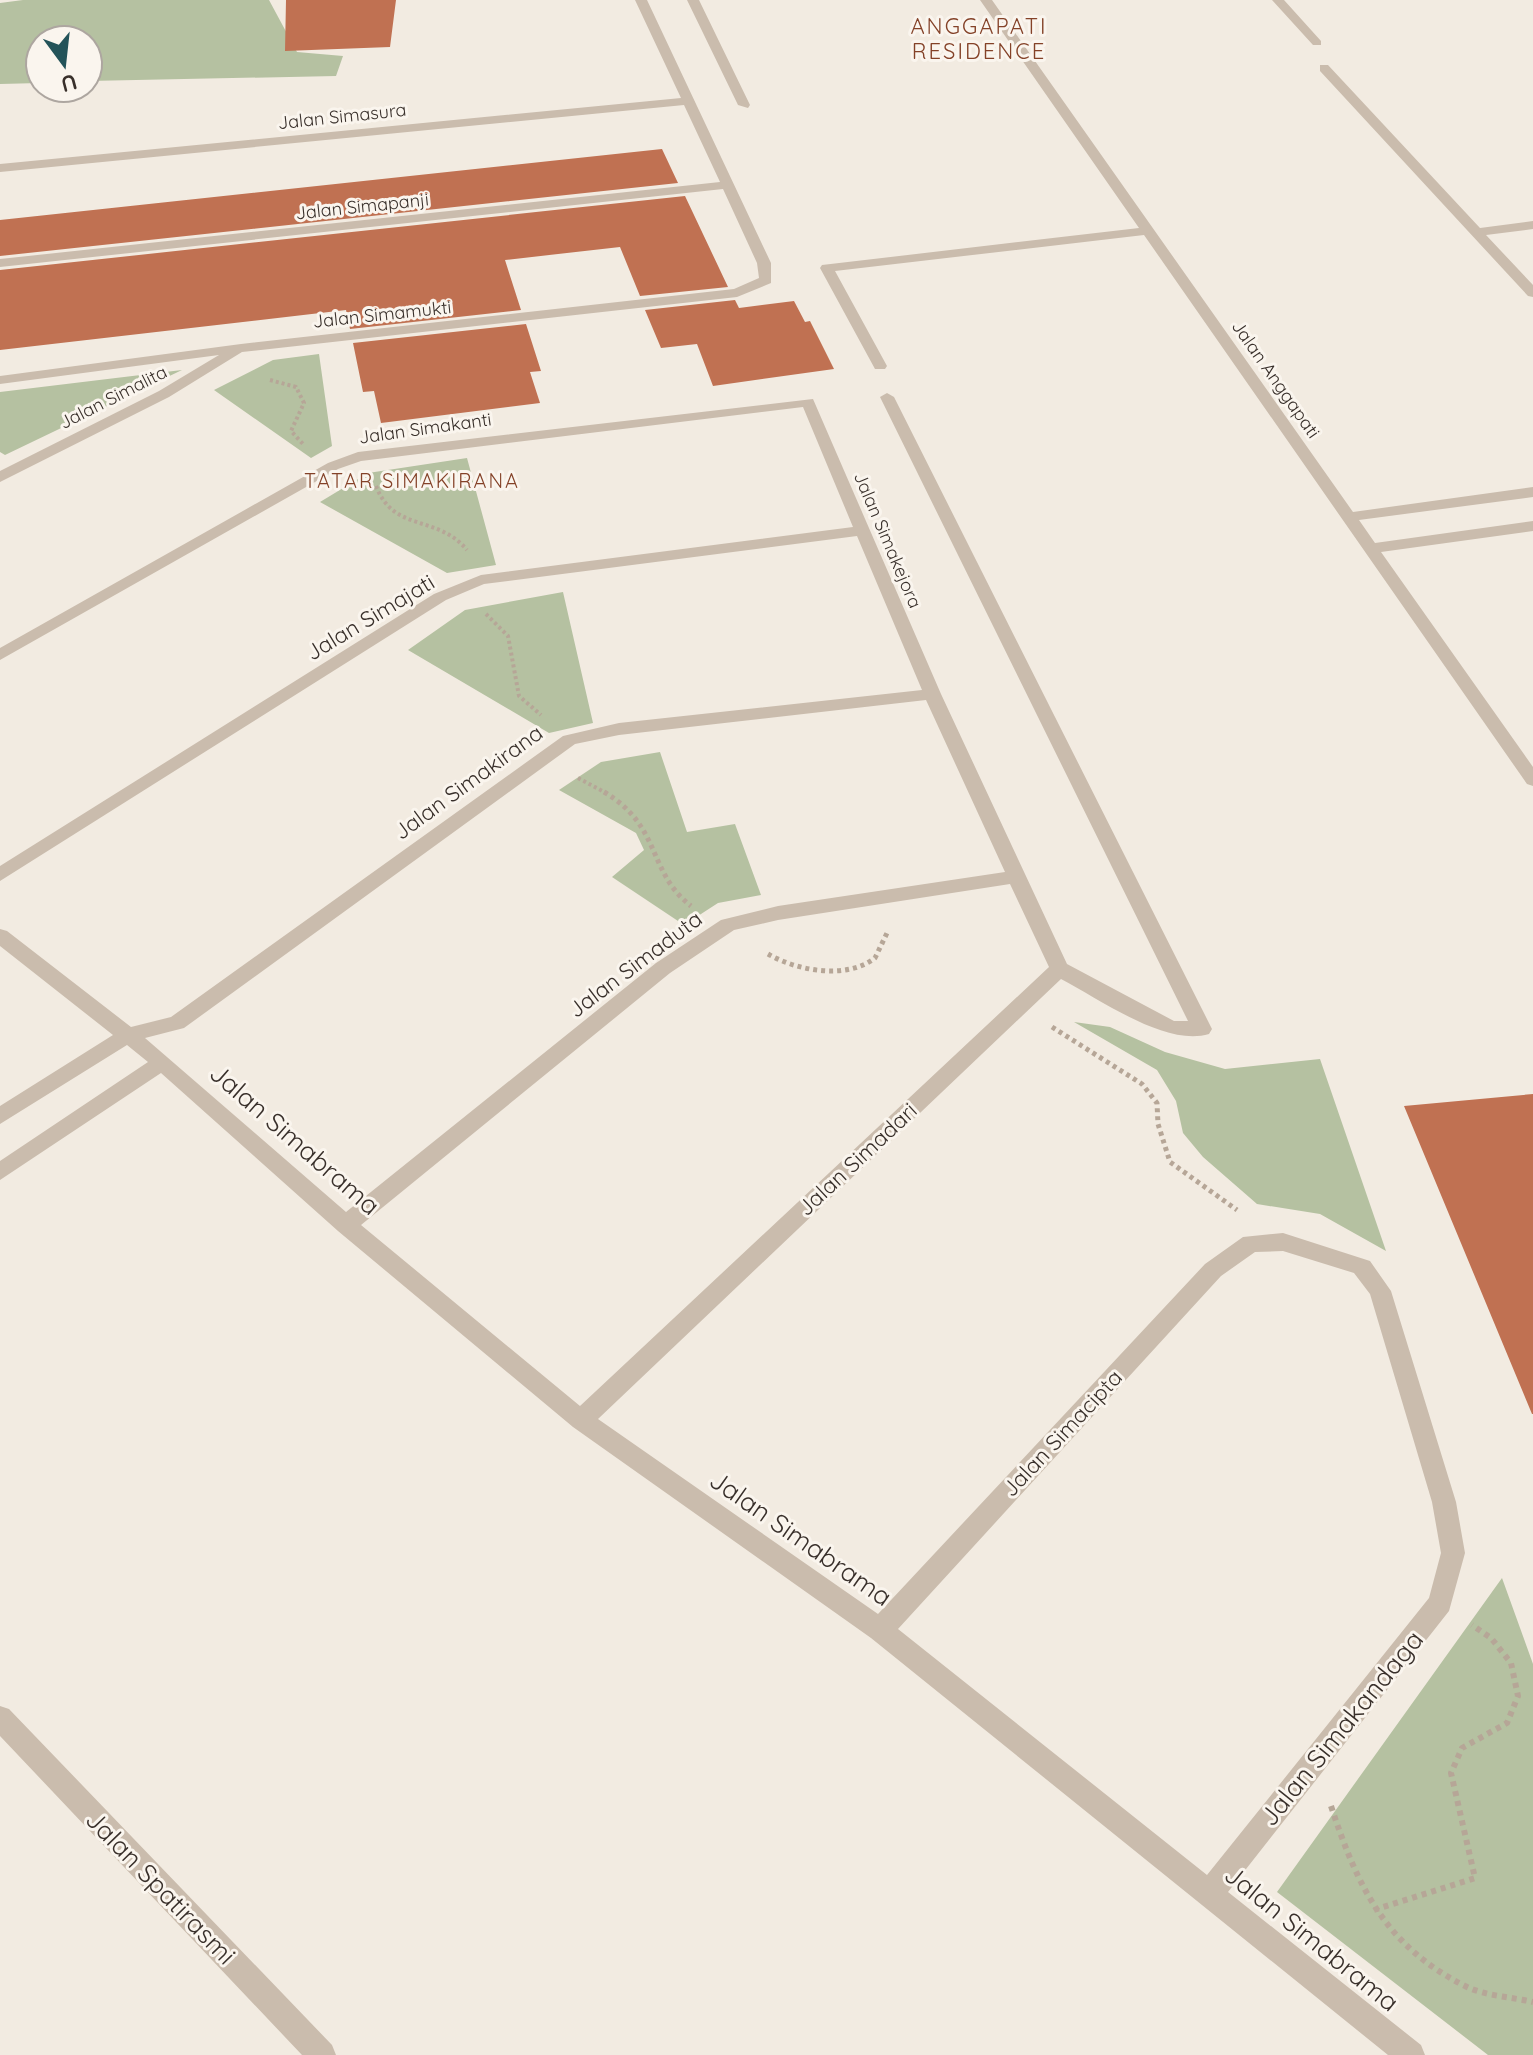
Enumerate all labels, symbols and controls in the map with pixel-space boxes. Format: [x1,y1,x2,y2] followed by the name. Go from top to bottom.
[910,12,1048,65] district label: ANGGAPATI RESIDENCE
[24,24,104,104] north arrow
[58,68,80,99] text: U
[277,98,407,134] street label: Jalan Simasura
[294,188,430,224] street label: Jalan Simapanji
[312,295,452,333] street label: Jalan Simamukti
[1227,316,1325,442] street label: Jalan Anggapati
[55,360,171,434] street label: Jalan Simalita
[357,407,493,449] street label: Jalan Simakanti
[304,468,520,493] district label: TATAR SIMAKIRANA
[849,468,927,612] street label: Jalan Simakejora
[301,568,439,666] street label: Jalan Simajati
[388,718,548,846] street label: Jalan Simakirana
[562,905,708,1023] street label: Jalan Simaduta
[203,1056,387,1222] street label: Jalan Simabrama
[791,1096,923,1222] street label: Jalan Simadari
[996,1364,1128,1502] street label: Jalan Simacipta
[704,1463,898,1613] street label: Jalan Simabrama
[1252,1624,1430,1832] street label: Jalan Simakandaga
[79,1803,243,1971] street label: Jalan Spatirasmi
[1218,1858,1406,2018] street label: Jalan Simabrama

